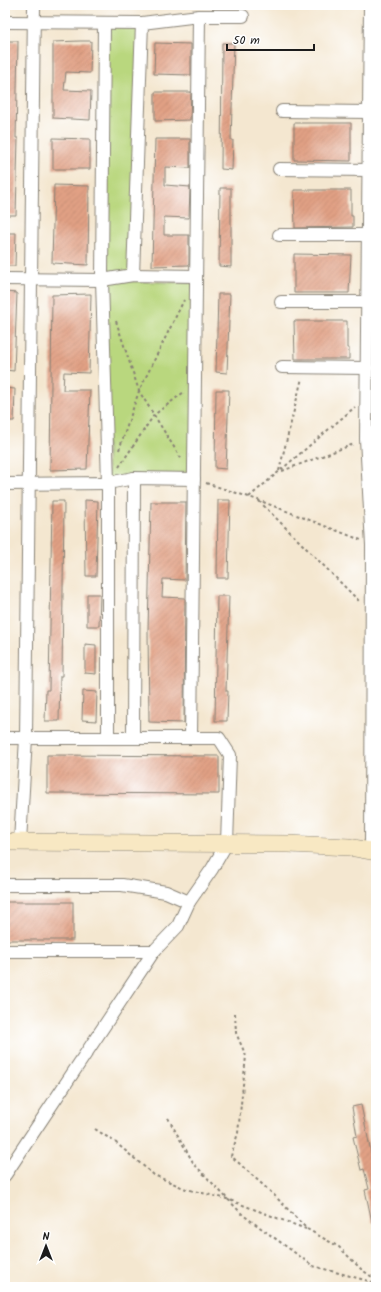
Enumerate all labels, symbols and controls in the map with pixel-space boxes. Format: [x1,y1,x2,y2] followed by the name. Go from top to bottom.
[227,26,314,52] scale bar
[233,31,260,50] text: 50 m
[26,1226,66,1266] north arrow
[43,1228,50,1246] text: N

